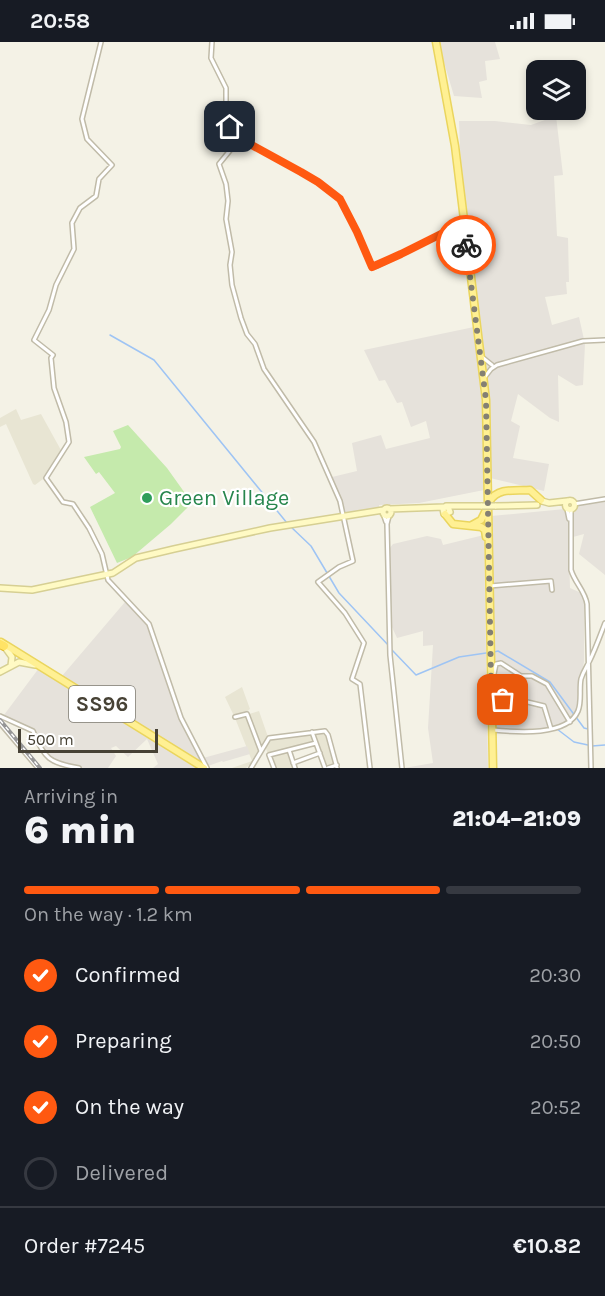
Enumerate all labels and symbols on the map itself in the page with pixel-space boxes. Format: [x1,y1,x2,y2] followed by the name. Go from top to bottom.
[204,101,255,152] pin
[436,215,496,275] courier
[159,485,289,511] place label: Green Village
[140,491,154,505] marker: Green Village
[477,674,528,725] pin
[69,686,135,722] road number: SS96
[18,726,158,754] scale bar

